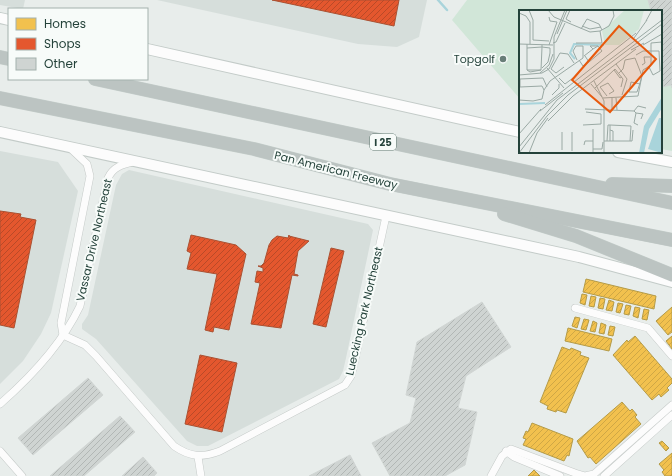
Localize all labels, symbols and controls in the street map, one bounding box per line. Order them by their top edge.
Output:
legend [8,8,148,80]
inset map [519,10,662,153]
text: Homes [44,15,86,32]
text: Shops [44,35,81,52]
place label: Topgolf [454,51,495,67]
marker: Topgolf [498,54,508,64]
text: Other [44,55,78,72]
road number: I 25 [370,134,396,150]
street label: Pan American Freeway [273,147,400,193]
street label: Vassar Drive Northeast [72,177,116,303]
street label: Luecking Park Northeast [341,245,387,377]

